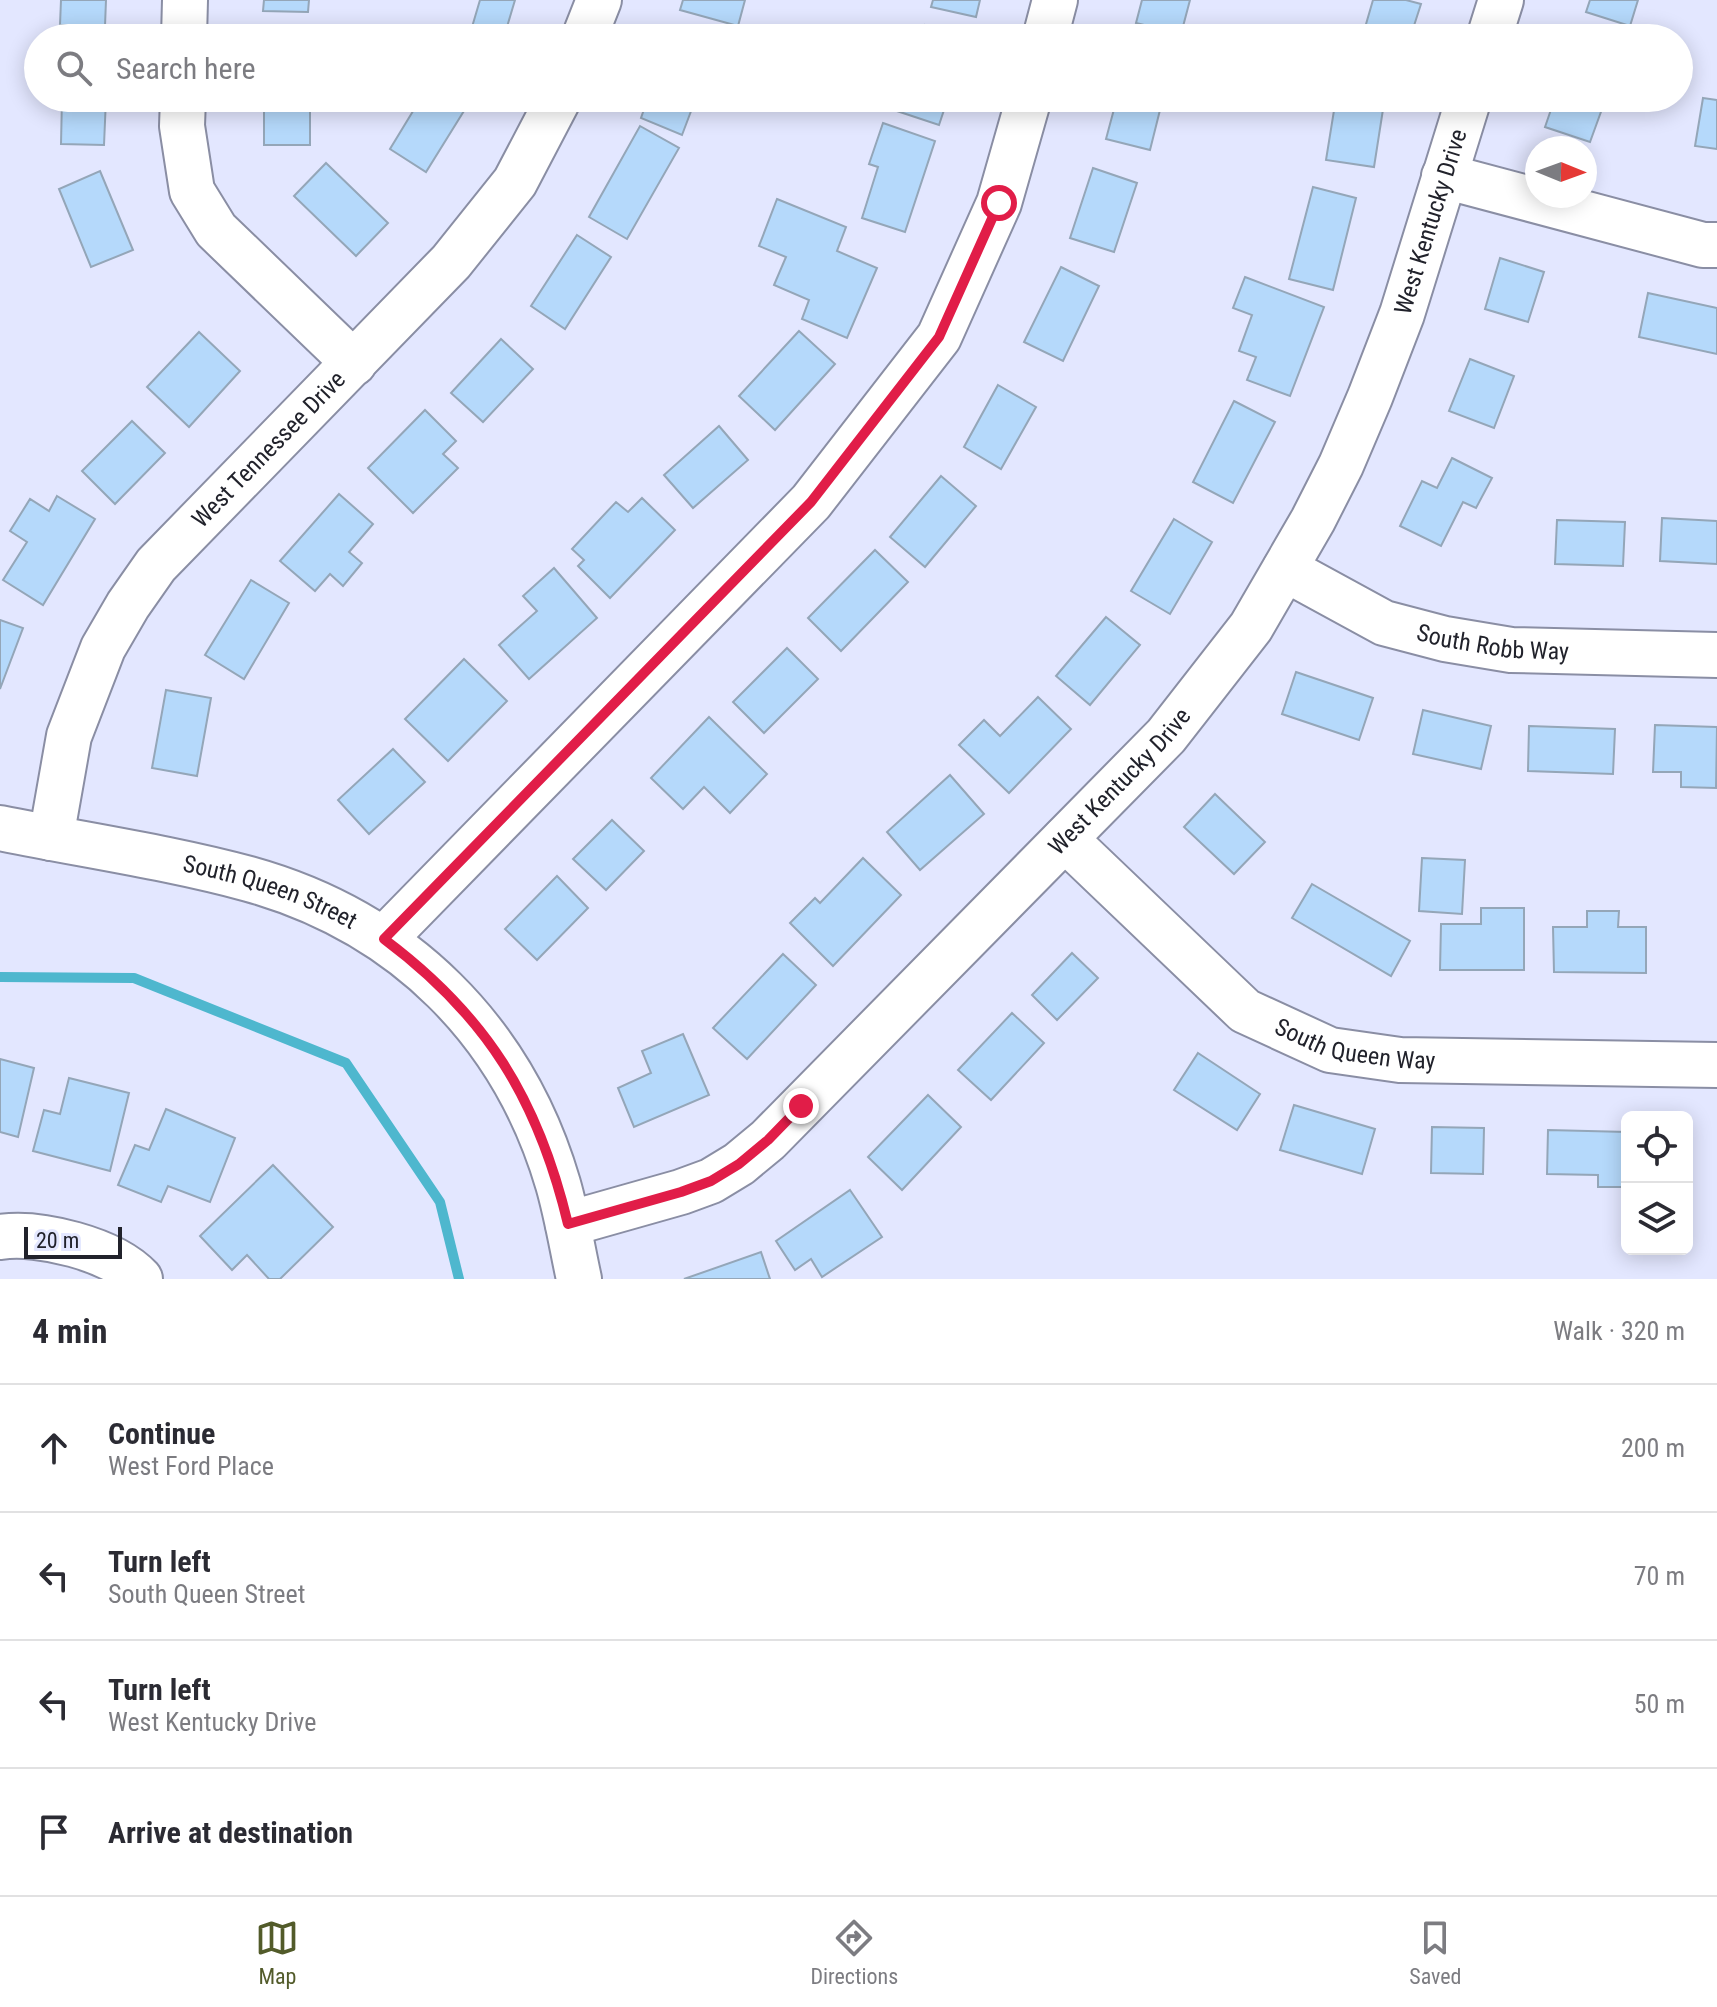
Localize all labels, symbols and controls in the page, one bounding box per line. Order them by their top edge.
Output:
search box [24,24,1693,112]
icon: search [52,46,96,90]
text: Search here [116,51,256,86]
street label: West Kentucky Drive [1389,126,1473,318]
north arrow [1525,136,1597,208]
route start [981,185,1017,221]
street label: West Tennessee Drive [186,365,351,533]
street label: South Robb Way [1414,618,1569,665]
street label: West Kentucky Drive [1043,703,1196,861]
street label: South Queen Street [181,850,362,935]
street label: South Queen Way [1270,1013,1436,1075]
route end [783,1088,819,1124]
map controls [1621,1111,1693,1255]
button: locate [1621,1111,1693,1183]
button: layers [1621,1183,1693,1255]
scale bar [24,1223,122,1259]
text: 20 m [36,1228,79,1253]
text: 4 min [32,1311,108,1351]
text: Walk · 320 m [1553,1316,1685,1346]
text: Continue [108,1416,215,1451]
icon: ahead [32,1426,76,1470]
text: 200 m [1621,1433,1685,1463]
text: West Ford Place [108,1451,274,1481]
text: Turn left [108,1544,211,1579]
icon: left [32,1554,76,1598]
text: 70 m [1634,1561,1685,1591]
text: South Queen Street [108,1579,305,1609]
text: Turn left [108,1672,211,1707]
icon: left [32,1682,76,1726]
text: 50 m [1634,1689,1685,1719]
text: West Kentucky Drive [108,1707,316,1737]
icon: arrive [32,1810,76,1854]
text: Arrive at destination [108,1815,353,1850]
tab: Map [255,1916,299,1989]
tab: Directions [810,1916,898,1989]
tab: Saved [1409,1916,1462,1989]

